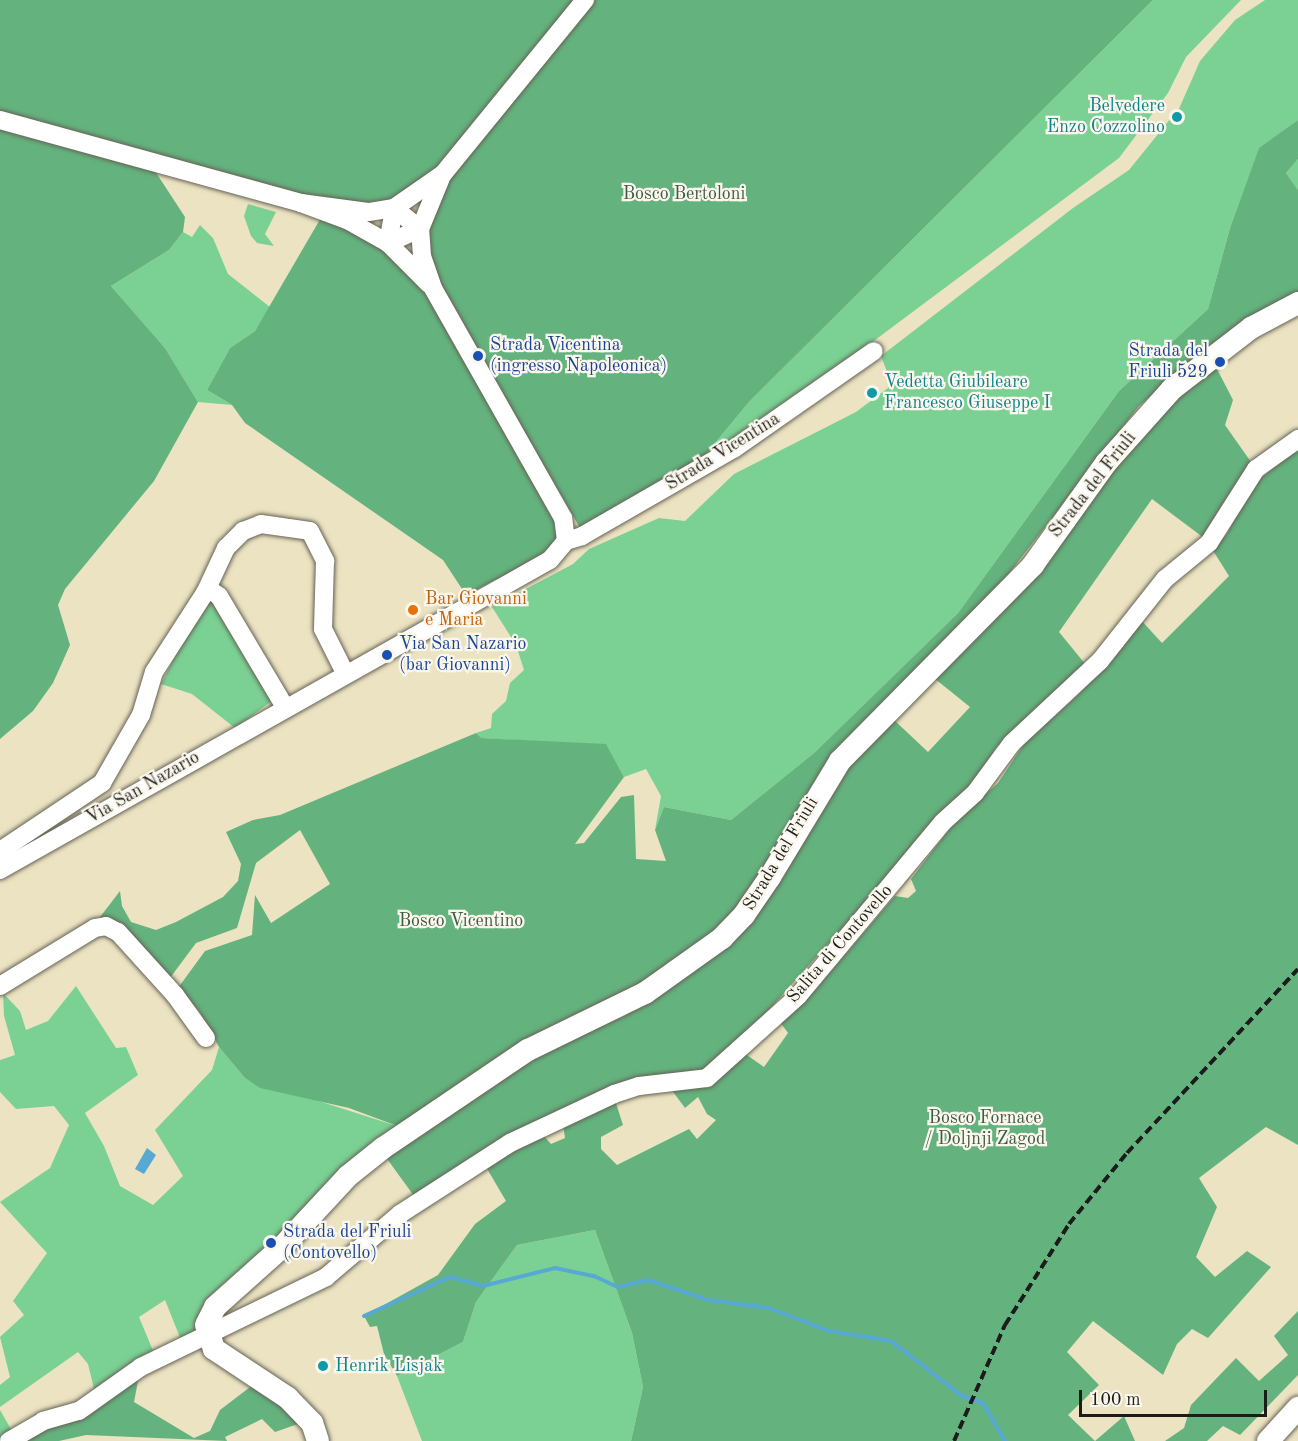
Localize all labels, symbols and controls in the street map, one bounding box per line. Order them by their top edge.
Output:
place label: Belvedere Enzo Cozzolino [1047,96,1165,138]
marker: Belvedere Enzo Cozzolino [1170,110,1184,124]
park label: Bosco Bertoloni [623,183,745,205]
place label: Strada Vicentina (ingresso Napoleonica) [490,335,667,378]
place label: Strada del Friuli 529 [1128,341,1208,384]
marker: Strada Vicentina (ingresso Napoleonica) [471,349,485,363]
marker: Strada del Friuli 529 [1213,355,1227,369]
place label: Vedetta Giubileare Francesco Giuseppe I [884,372,1050,415]
marker: Vedetta Giubileare Francesco Giuseppe I [865,386,879,400]
street label: Strada Vicentina [662,408,784,496]
street label: Strada del Friuli [1045,428,1141,542]
place label: Bar Giovanni e Maria [425,589,527,632]
marker: Bar Giovanni e Maria [406,603,420,617]
place label: Via San Nazario (bar Giovanni) [399,634,526,676]
marker: Via San Nazario (bar Giovanni) [380,648,394,662]
street label: Via San Nazario [82,747,204,829]
street label: Strada del Friuli [739,793,823,915]
street label: Salita di Contovello [783,880,897,1008]
park label: Bosco Vicentino [399,910,523,932]
park label: Bosco Fornace / Doljnji Zagod [925,1108,1045,1150]
place label: Strada del Friuli (Contovello) [283,1222,411,1264]
marker: Strada del Friuli (Contovello) [264,1236,278,1250]
place label: Henrik Lisjak [335,1355,443,1377]
marker: Henrik Lisjak [316,1359,330,1373]
scale bar [1082,1378,1270,1416]
text: 100 m [1090,1391,1141,1409]

